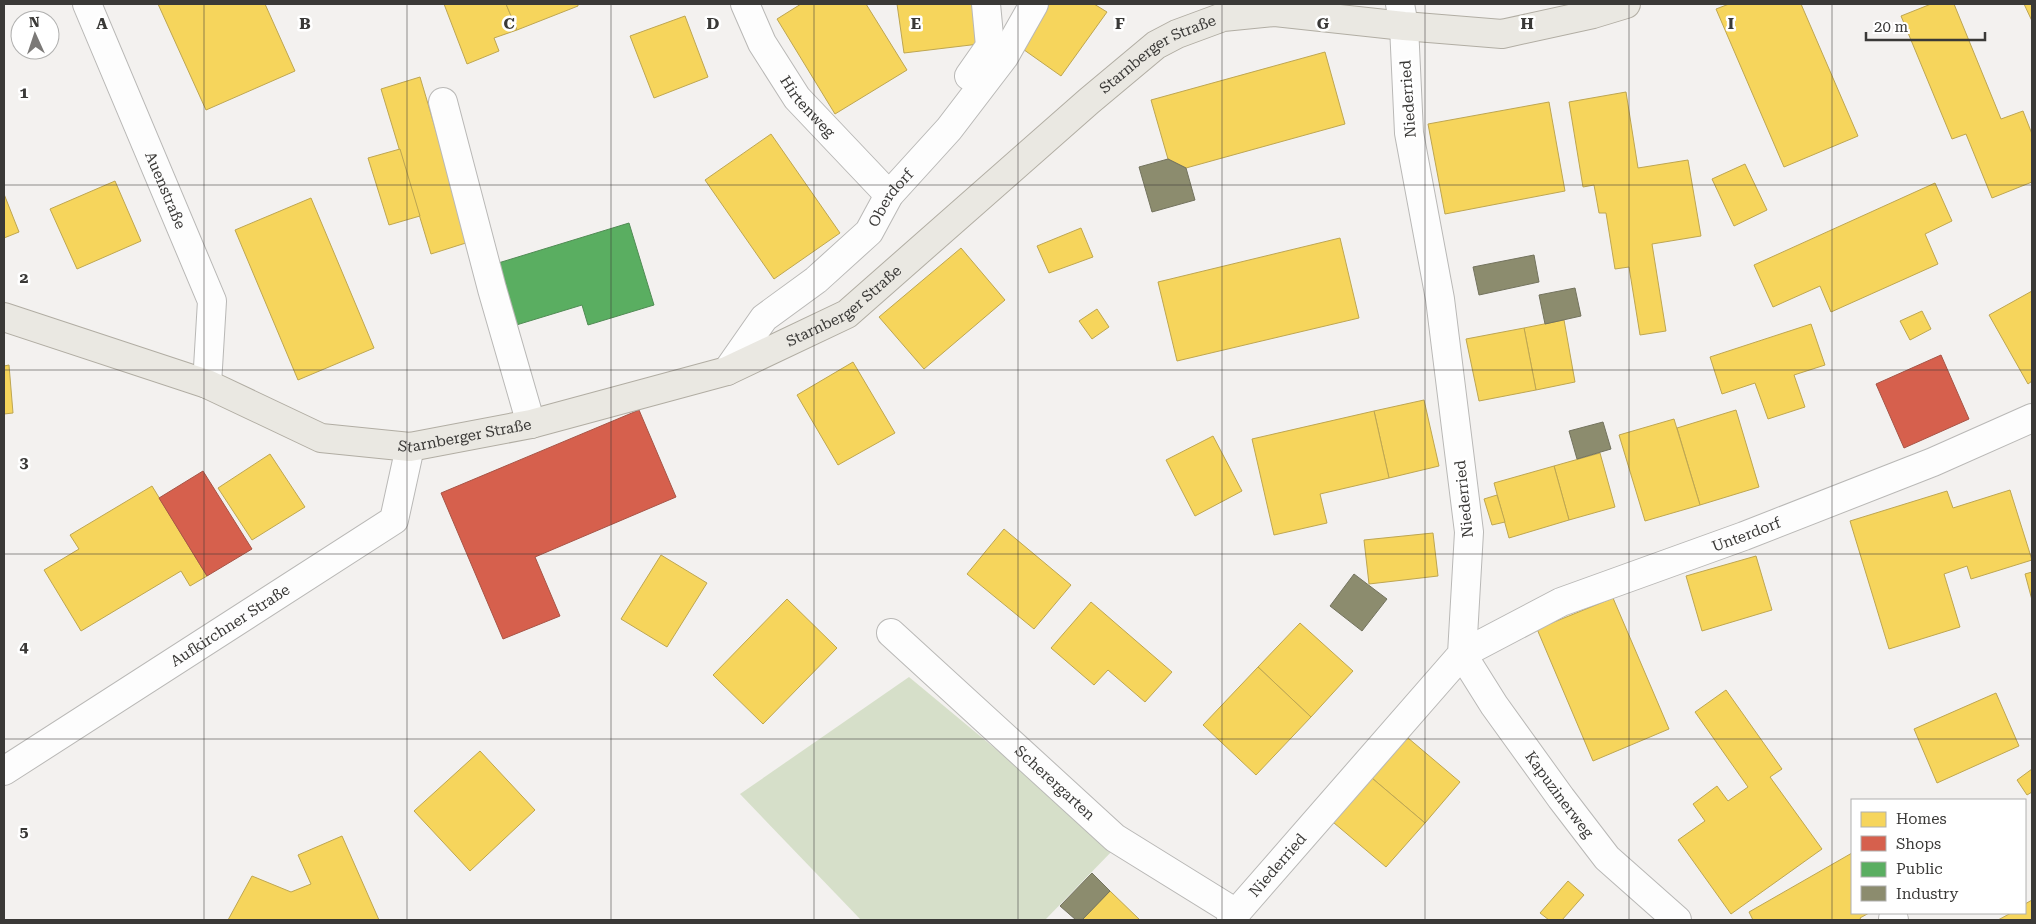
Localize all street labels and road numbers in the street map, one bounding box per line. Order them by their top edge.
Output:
street label: Starnberger Straße [1096,11,1219,97]
street label: Niederried [1396,59,1420,139]
street label: Hirtenweg [776,72,839,142]
street label: Auenstraße [141,149,190,232]
street label: Oberdorf [864,165,918,230]
street label: Starnberger Straße [783,261,905,351]
street label: Starnberger Straße [397,415,533,456]
street label: Niederried [1451,459,1477,539]
street label: Unterdorf [1710,513,1784,556]
street label: Aufkirchner Straße [167,580,293,670]
street label: Scherergarten [1011,742,1099,824]
street label: Kapuzinerweg [1521,748,1597,842]
street label: Niederried [1245,830,1310,901]

